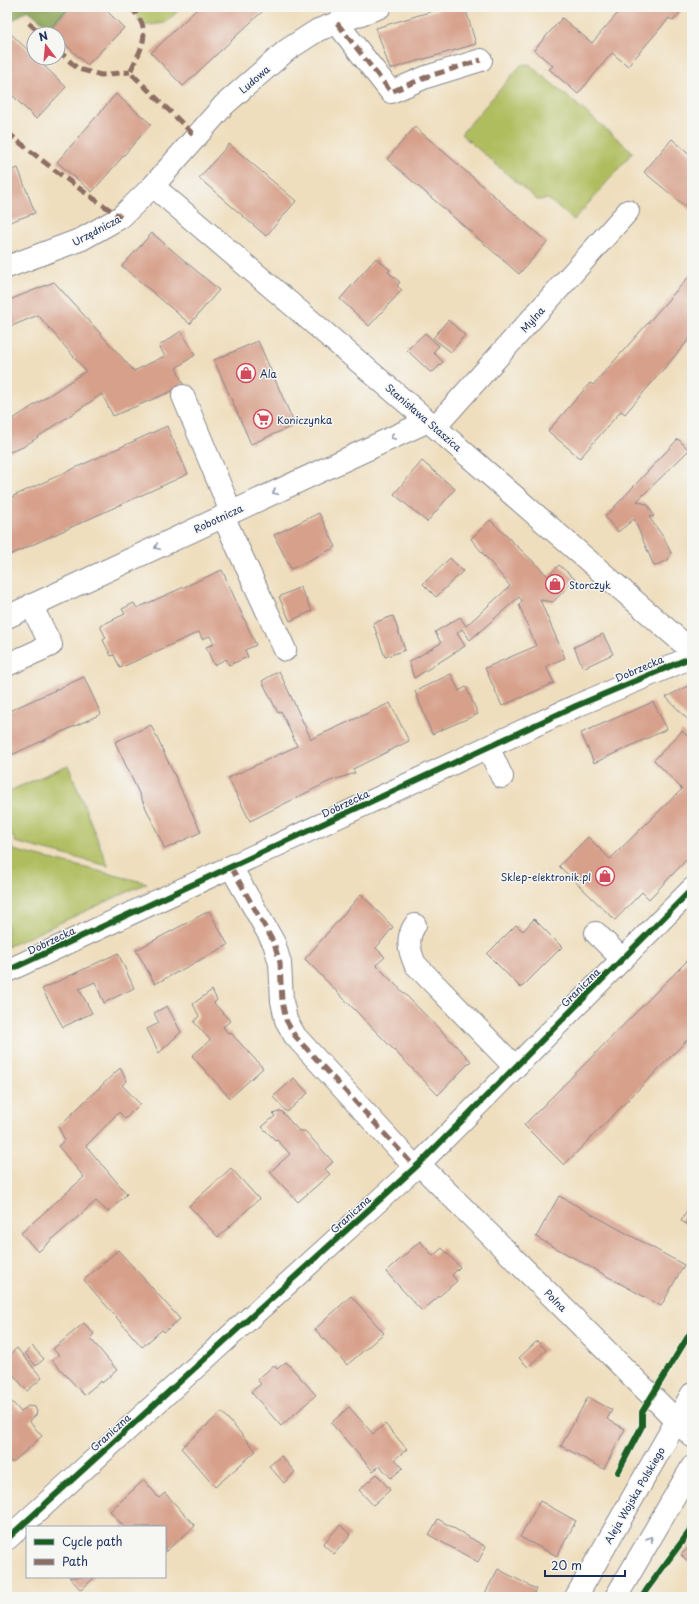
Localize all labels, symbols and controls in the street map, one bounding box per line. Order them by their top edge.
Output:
north arrow [26,26,66,66]
text: N [37,26,50,45]
street label: Ludowa [235,61,273,97]
street label: Urzędnicza [69,211,124,249]
street label: Mylna [516,302,548,335]
shop icon: Ala [235,362,257,384]
place label: Ala [260,366,277,381]
street label: Stanisława Staszica [383,380,466,455]
supermarket icon: Koniczynka [252,408,274,430]
place label: Koniczynka [277,412,333,428]
one-way arrow [389,432,397,440]
one-way arrow [272,487,279,495]
street label: Robotnicza [191,500,246,536]
one-way arrow [154,542,161,550]
shop icon: Storczyk [544,573,566,595]
place label: Storczyk [569,577,611,593]
street label: Dobrzecka [612,651,666,685]
street label: Dobrzecka [319,785,372,821]
shop icon: Sklep-elektronik.pl [594,865,616,887]
place label: Sklep-elektronik.pl [500,869,591,884]
street label: Dobrzecka [25,922,78,958]
street label: Graniczna [557,963,604,1010]
street label: Graniczna [326,1191,374,1236]
street label: Polna [541,1285,571,1315]
street label: Graniczna [86,1409,134,1454]
street label: Aleja Wojska Polskiego [600,1444,668,1546]
legend [26,1526,166,1578]
text: Cycle path [62,1532,123,1550]
one-way arrow [645,1536,652,1543]
text: Path [62,1552,88,1570]
scale bar [545,1552,625,1578]
text: 20 m [551,1556,582,1574]

